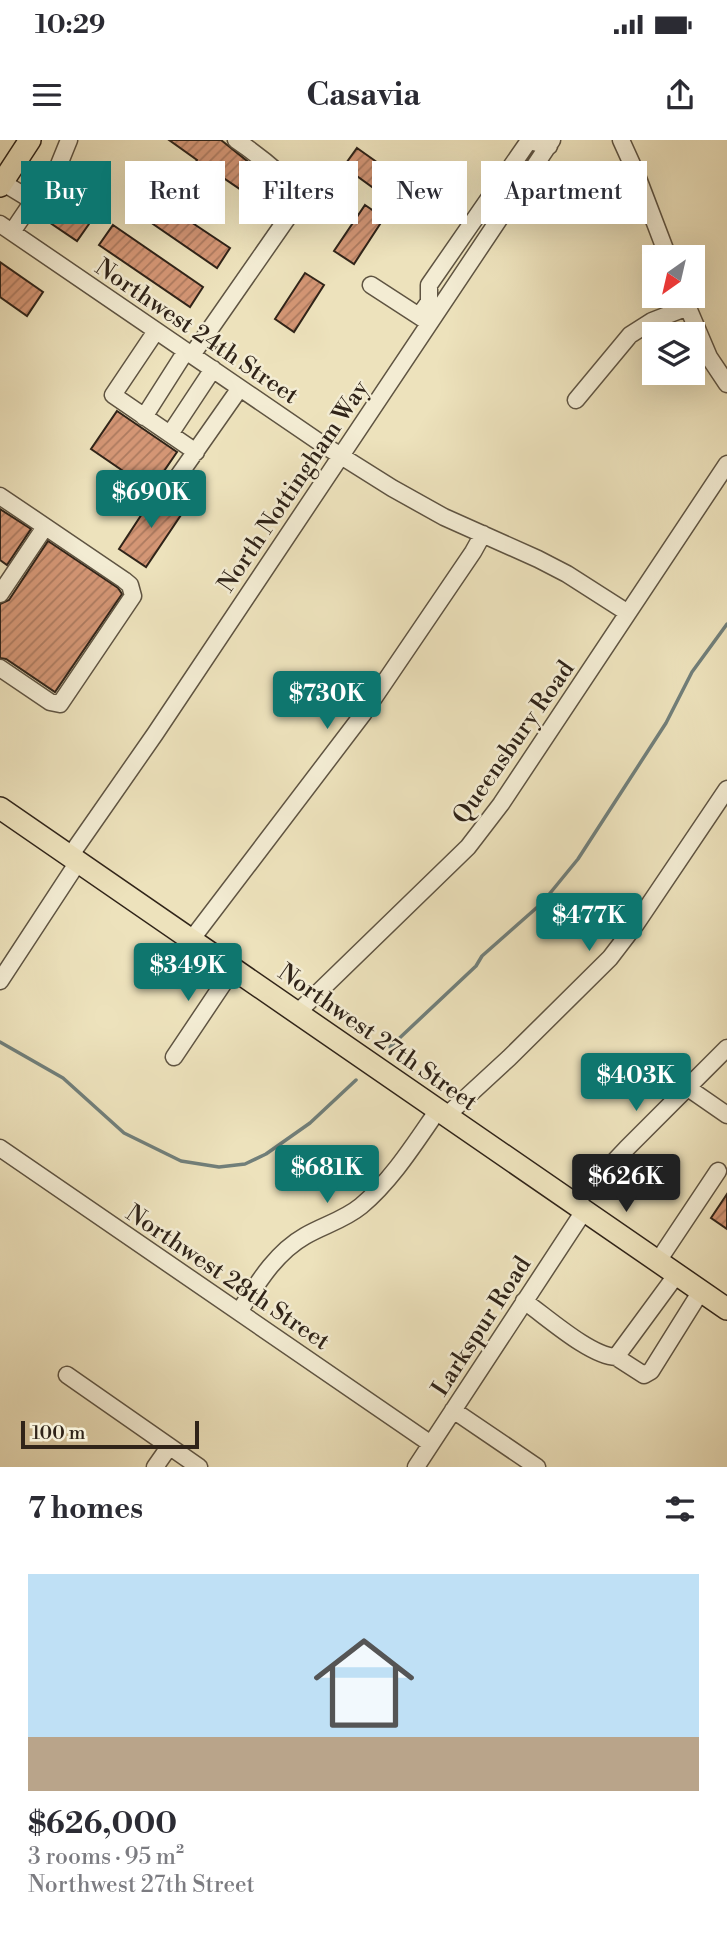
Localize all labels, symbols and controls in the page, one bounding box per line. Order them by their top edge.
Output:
text: 10:29 [35,9,105,41]
text: Casavia [306,75,421,115]
icon: menu [28,76,66,114]
icon: share [661,76,699,114]
chip: Buy [21,161,111,224]
chip: Rent [125,161,225,224]
chip: Filters [239,161,358,224]
chip: New [372,161,467,224]
chip: Apartment [481,161,647,224]
north arrow [642,245,705,308]
map controls [642,245,705,385]
street label: Northwest 24th Street [89,253,304,411]
button: layers [642,322,705,385]
street label: North Nottingham Way [212,375,376,598]
pin: $690K [102,470,200,530]
text: $690K [112,479,190,507]
street label: Queensbury Road [446,655,581,830]
pin: $730K [278,672,376,731]
text: $730K [289,680,365,708]
pin: $477K [540,894,638,953]
text: $477K [552,902,626,930]
pin: $349K [139,944,237,1003]
text: $349K [150,952,226,980]
street label: Northwest 27th Street [272,958,483,1118]
pin: $403K [587,1054,685,1113]
text: $403K [597,1062,675,1090]
pin: $681K [278,1146,376,1205]
text: $681K [291,1154,363,1182]
pin: $626K [577,1154,675,1214]
text: $626K [588,1163,664,1191]
street label: Northwest 28th Street [120,1198,335,1357]
street label: Larkspur Road [426,1251,538,1402]
scale bar [21,1418,200,1450]
text: 100 m [32,1421,85,1445]
text: 7 homes [28,1490,143,1528]
icon: filters [661,1490,699,1528]
icon: home [301,1620,427,1746]
text: $626,000 [28,1805,177,1843]
text: 3 rooms · 95 m² [28,1843,184,1871]
text: Northwest 27th Street [28,1871,255,1899]

